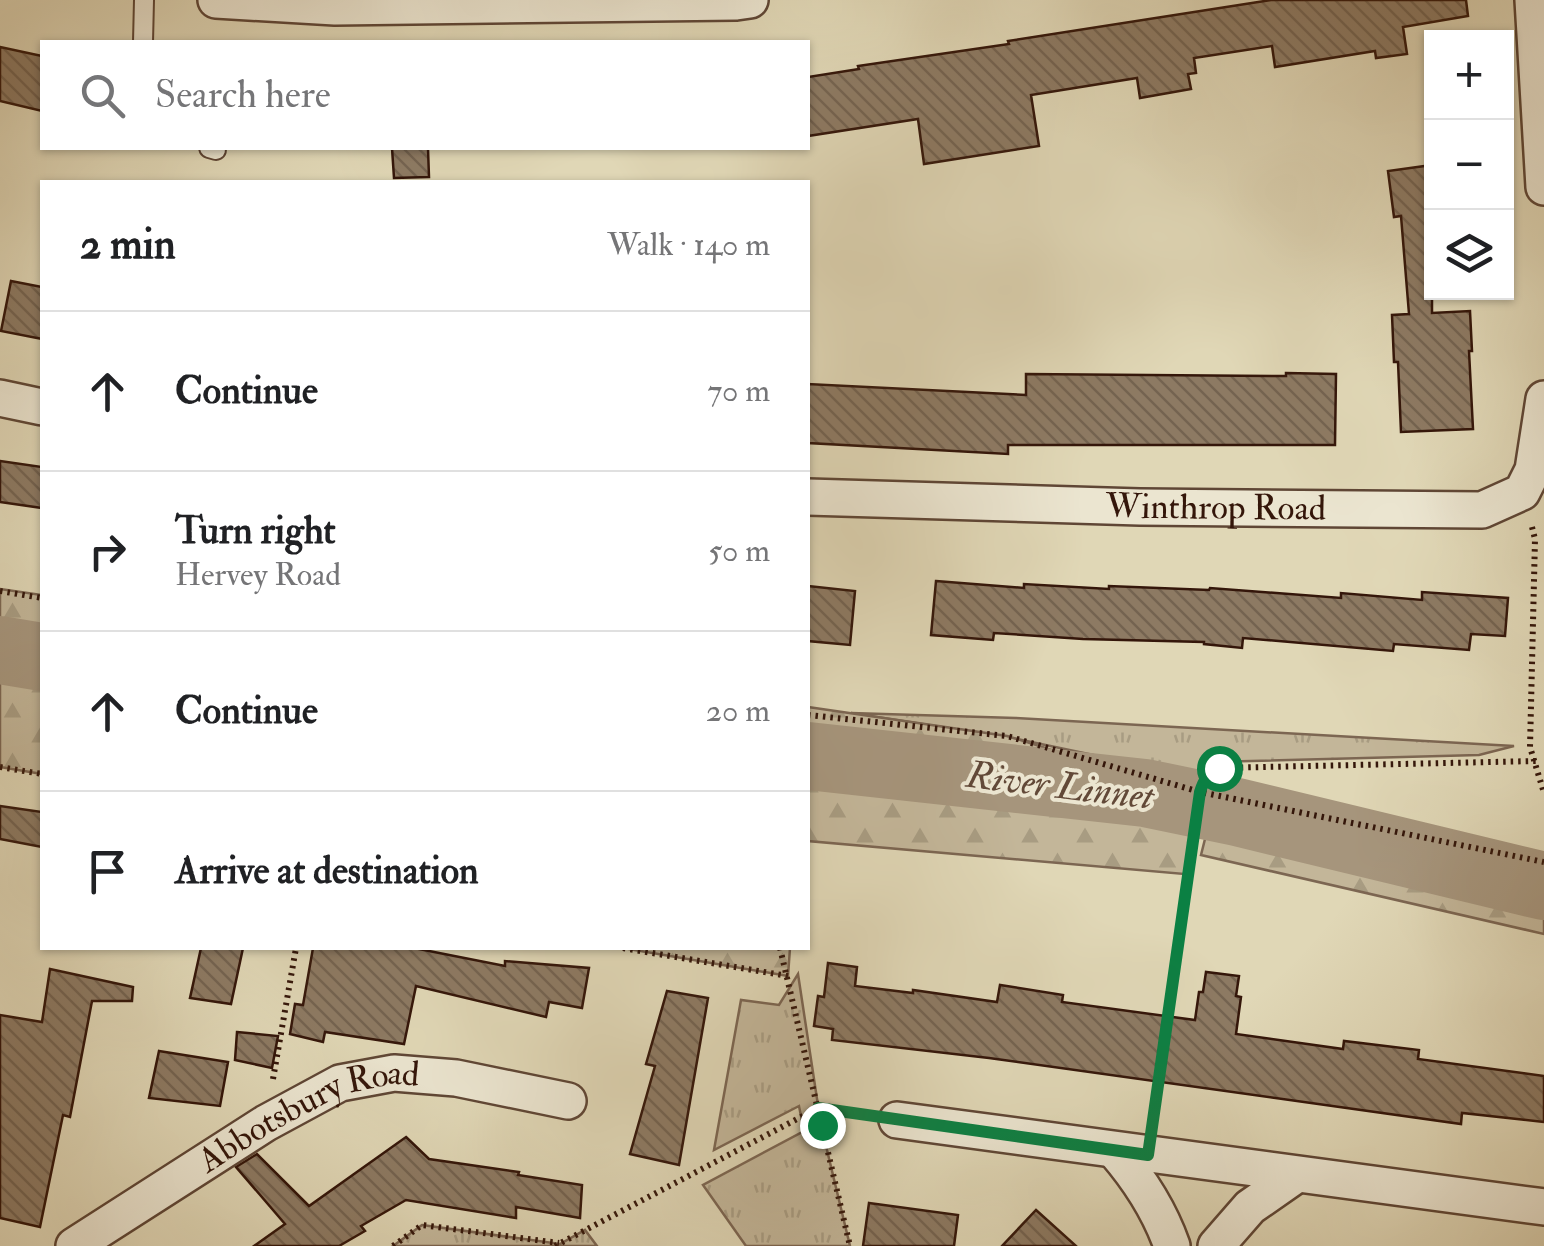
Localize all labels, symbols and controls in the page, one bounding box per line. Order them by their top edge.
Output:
map controls [1424,30,1514,300]
button: + [1424,30,1514,120]
search box [40,40,810,150]
icon: search [75,68,130,123]
text: Search here [155,71,331,119]
button: − [1424,120,1514,210]
button: layers [1424,210,1514,300]
text: 2 min [80,219,176,271]
text: Walk · 140 m [607,225,770,265]
icon: ahead [80,364,135,419]
text: Continue [175,367,318,415]
text: 70 m [707,371,770,411]
street label: Winthrop Road [1104,484,1326,531]
text: Turn right [175,507,336,555]
icon: right [80,524,135,579]
text: 50 m [708,531,770,571]
text: Hervey Road [175,555,341,595]
icon: ahead [80,684,135,739]
text: Continue [175,687,318,735]
text: 20 m [706,691,770,731]
route start [1197,746,1243,792]
water label: River Linnet [963,751,1158,822]
icon: arrive [80,844,135,899]
text: Arrive at destination [175,847,479,895]
street label: Abbotsbury Road [189,1051,421,1183]
route end [800,1103,846,1149]

